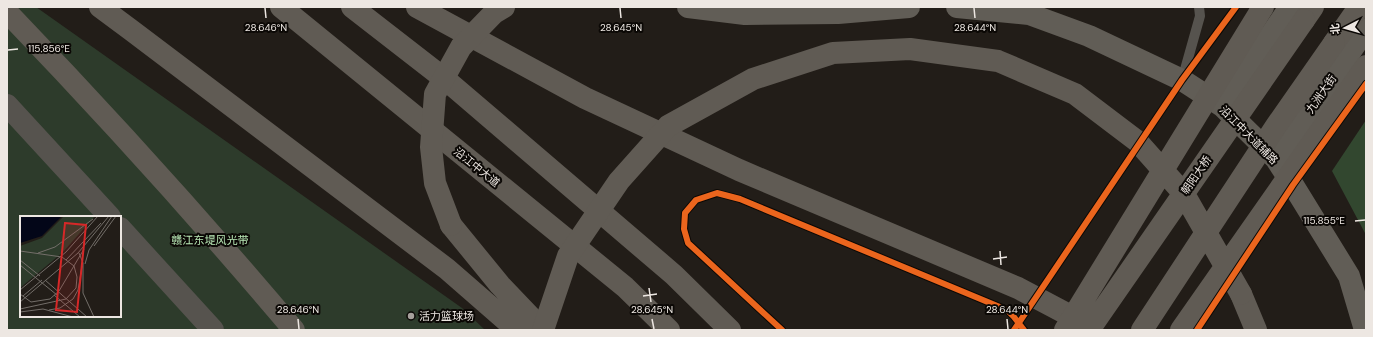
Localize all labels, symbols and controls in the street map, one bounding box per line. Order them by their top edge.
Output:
north arrow [1325,8,1365,48]
text: 28.646°N [245,21,287,34]
text: 28.645°N [600,21,642,34]
text: 28.644°N [954,21,996,34]
text: 北 [1328,23,1343,35]
text: 115.856°E [28,42,70,55]
street label: 九洲大街 [1303,72,1339,116]
street label: 沿江中大道辅路 [1217,103,1281,167]
street label: 沿江中大道 [451,144,503,190]
street label: 朝阳大桥 [1178,153,1214,197]
text: 115.855°E [1303,214,1345,227]
inset map [20,216,121,317]
park label: 赣江东堤风光带 [172,233,249,247]
text: 28.646°N [277,303,319,316]
text: 28.645°N [631,303,673,316]
text: 28.644°N [986,303,1028,316]
place label: 活力篮球场 [419,309,474,323]
marker: 活力篮球场 [406,311,416,321]

